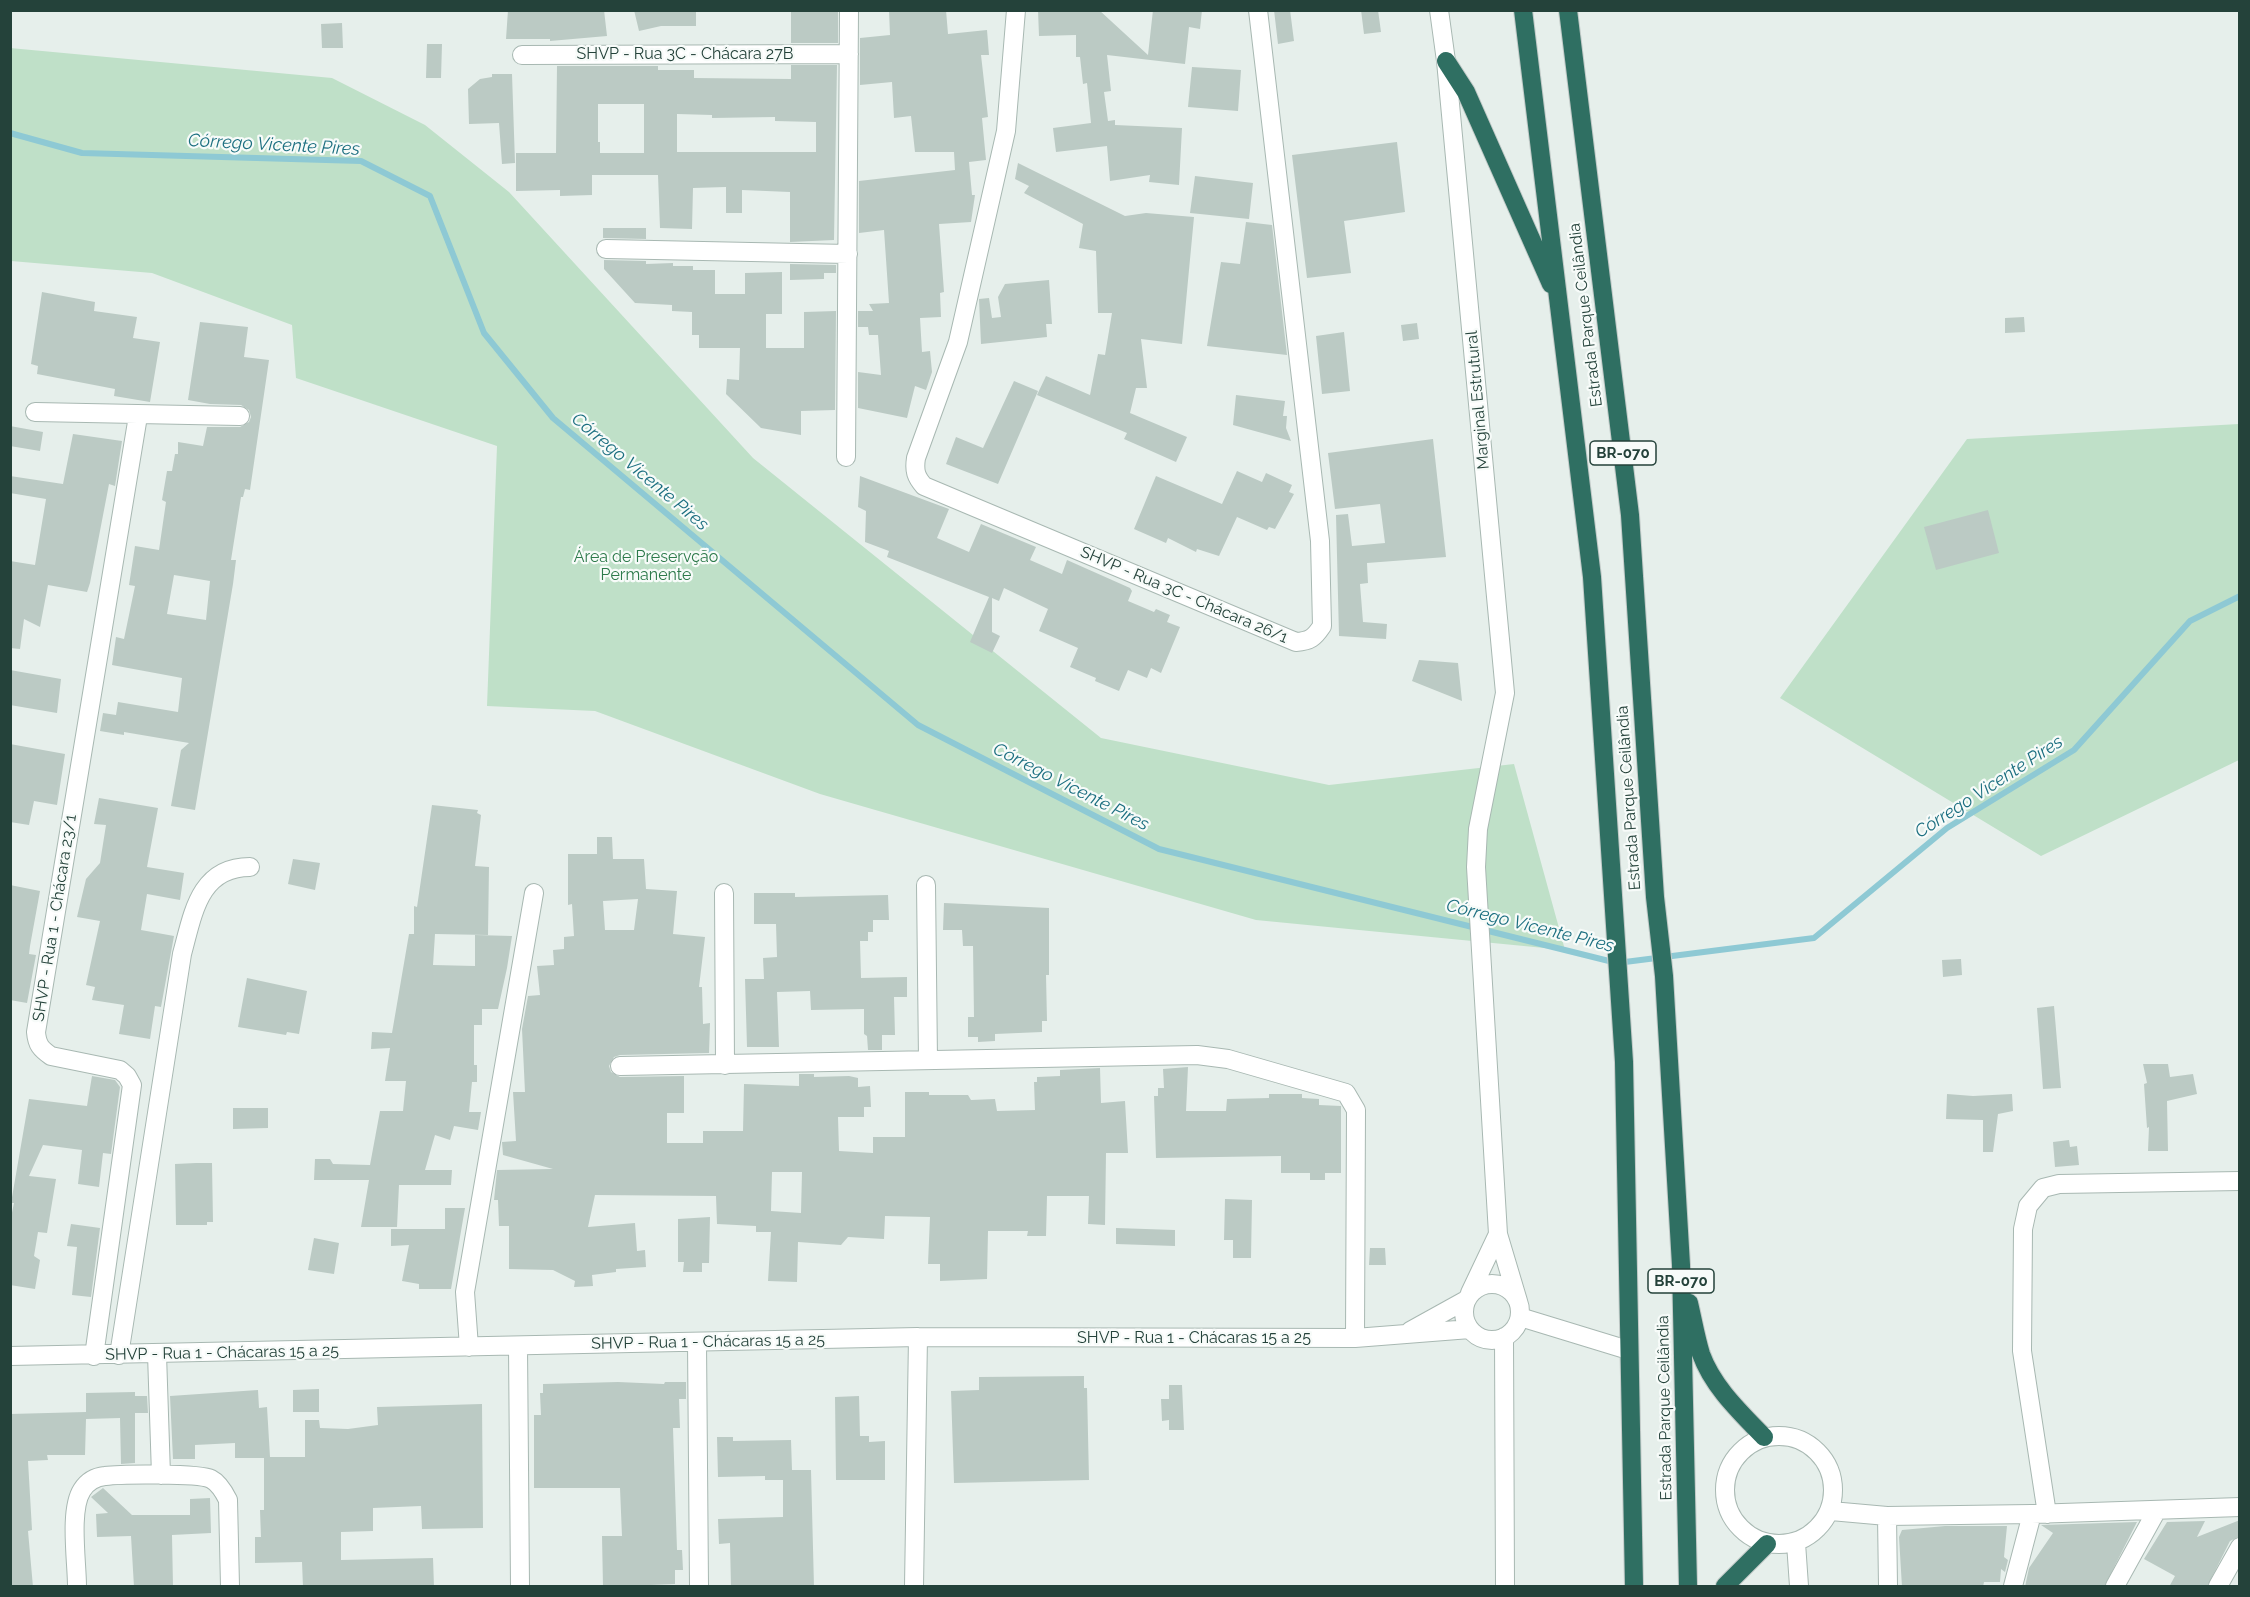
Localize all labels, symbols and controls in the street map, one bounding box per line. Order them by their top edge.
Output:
street label: SHVP - Rua 3C - Chácara 27B [577,44,793,64]
water label: Córrego Vicente Pires [188,130,360,160]
street label: Estrada Parque Ceilândia [1565,222,1607,408]
street label: Marginal Estrutural [1462,330,1494,470]
water label: Córrego Vicente Pires [567,408,713,536]
road number: BR-070 [1590,441,1656,465]
street label: SHVP - Rua 3C - Chácara 26/1 [1077,543,1291,647]
park label: Área de Preservção Permanente [574,547,718,585]
street label: Estrada Parque Ceilândia [1613,705,1645,891]
water label: Córrego Vicente Pires [1911,731,2067,843]
water label: Córrego Vicente Pires [989,738,1153,836]
street label: SHVP - Rua 1 - Chácara 23/1 [29,813,81,1023]
water label: Córrego Vicente Pires [1444,895,1616,957]
road number: BR-070 [1648,1269,1714,1293]
street label: Estrada Parque Ceilândia [1654,1315,1676,1501]
street label: SHVP - Rua 1 - Chácaras 15 a 25 [1077,1328,1311,1348]
street label: SHVP - Rua 1 - Chácaras 15 a 25 [591,1330,825,1354]
street label: SHVP - Rua 1 - Chácaras 15 a 25 [105,1341,339,1365]

